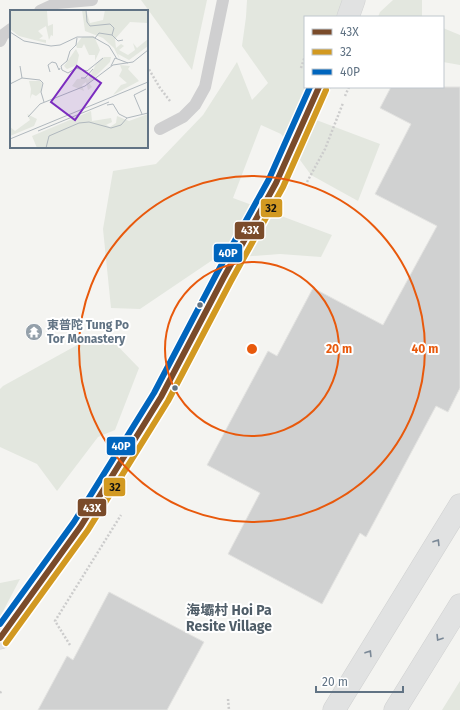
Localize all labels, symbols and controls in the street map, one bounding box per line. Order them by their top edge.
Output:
inset map [10,10,148,148]
legend [304,16,444,88]
text: 43X [340,25,359,39]
text: 32 [340,45,352,59]
text: 40P [340,65,360,79]
line badge: 32 [260,198,283,218]
text: 32 [264,202,277,215]
line badge: 43X [234,221,265,240]
text: 43X [241,224,260,237]
line badge: 40P [213,243,243,263]
text: 40P [218,247,238,260]
unlabelled marker [195,300,205,310]
place label: 東普陀 Tung Po Tor Monastery [47,318,129,346]
temple icon: 東普陀 Tung Po Tor Monastery [24,322,44,342]
centre of rings [245,342,259,356]
text: 20 m [326,342,352,356]
text: 40 m [412,342,438,356]
unlabelled marker [170,383,180,393]
line badge: 40P [106,436,136,456]
text: 40P [111,440,131,453]
line badge: 32 [103,477,126,497]
text: 32 [108,481,121,494]
line badge: 43X [77,498,107,517]
text: 43X [83,502,102,515]
one-way arrow [433,539,440,546]
district label: 海壩村 Hoi Pa Resite Village [186,602,272,635]
one-way arrow [437,634,444,641]
one-way arrow [364,650,372,657]
scale bar [316,668,403,694]
text: 20 m [322,675,348,689]

